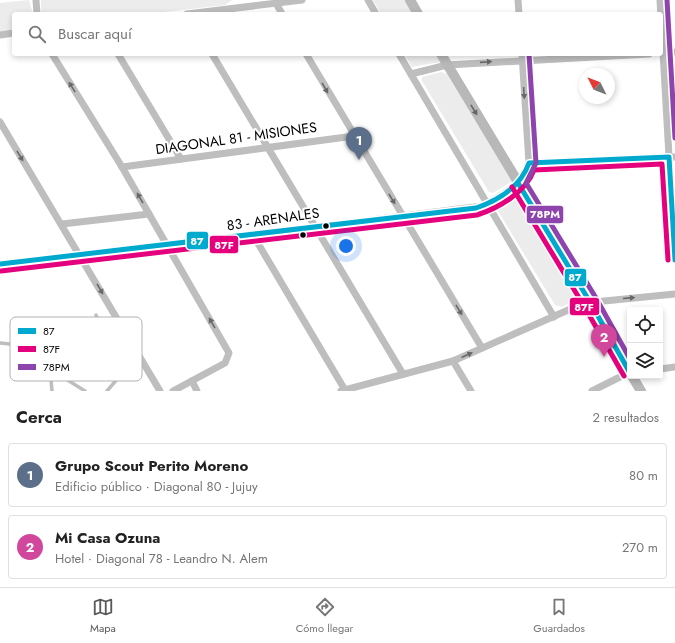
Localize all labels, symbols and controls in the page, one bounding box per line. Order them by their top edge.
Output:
search box [12,12,663,56]
icon: search [26,23,48,45]
text: Buscar aquí [58,23,132,45]
one-way arrow [480,59,492,66]
north arrow [579,68,615,104]
one-way arrow [68,82,76,92]
one-way arrow [322,82,329,94]
one-way arrow [521,87,528,99]
one-way arrow [471,104,478,116]
street label: DIAGONAL 81 - MISIONES [154,117,318,159]
pin: 1 [346,127,372,160]
one-way arrow [17,150,24,162]
one-way arrow [136,192,143,204]
one-way arrow [389,193,396,205]
street label: 83 - ARENALES [225,203,321,235]
line badge: 78PM [526,205,564,224]
text: 78PM [530,206,560,222]
unlabelled marker [321,221,331,231]
unlabelled marker [298,230,308,240]
line badge: 87 [186,231,209,250]
text: 87 [190,233,204,249]
line badge: 87F [209,235,239,254]
your location [336,236,356,256]
text: 87F [214,237,234,253]
line badge: 87 [564,268,587,287]
text: 87 [568,269,582,285]
one-way arrow [96,283,103,295]
one-way arrow [623,295,635,302]
line badge: 87F [569,297,600,316]
text: 87F [574,299,594,315]
one-way arrow [456,304,463,316]
map controls [627,307,663,379]
button: locate [627,307,663,343]
legend [10,317,142,381]
one-way arrow [208,317,215,328]
text: 87 [43,323,55,339]
pin: 2 [591,324,617,357]
text: 87F [43,341,60,357]
button: layers [627,343,663,379]
one-way arrow [462,351,474,357]
text: 78PM [43,359,70,375]
text: Cerca [16,405,62,429]
text: 2 resultados [593,408,659,427]
text: Grupo Scout Perito Moreno [55,455,248,477]
text: 1 [27,466,33,485]
text: 80 m [629,466,658,485]
text: Edificio público · Diagonal 80 - Jujuy [55,477,258,496]
text: Mi Casa Ozuna [55,527,160,549]
text: 2 [26,538,34,557]
text: 270 m [622,538,658,557]
text: Hotel · Diagonal 78 - Leandro N. Alem [55,549,268,568]
tab: Mapa [90,596,116,636]
tab: Cómo llegar [296,596,353,636]
tab: Guardados [533,596,585,636]

